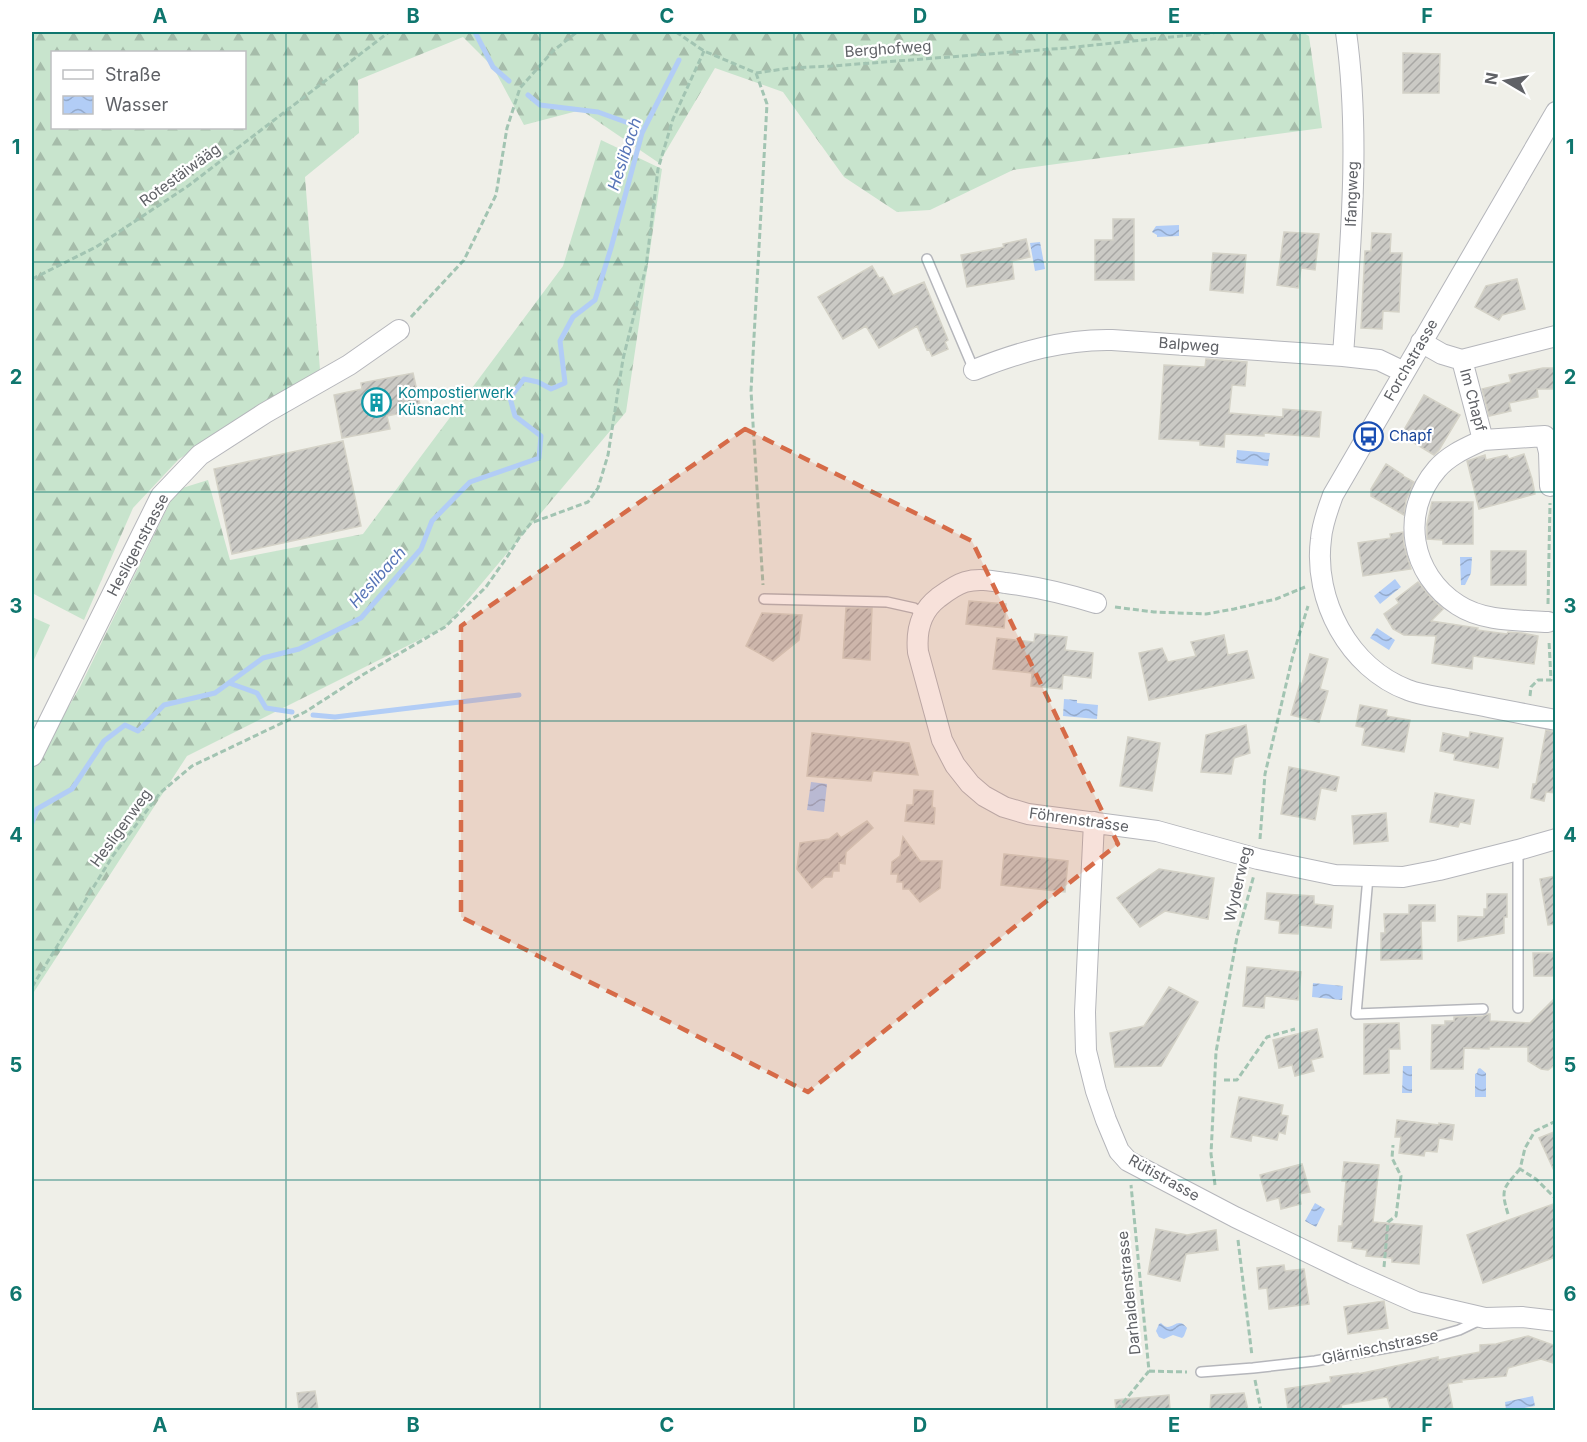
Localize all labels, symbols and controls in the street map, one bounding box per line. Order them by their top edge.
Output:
text: A [153,4,168,28]
text: B [406,4,420,28]
text: C [660,4,674,28]
text: D [913,4,927,28]
text: E [1168,4,1180,28]
text: F [1421,4,1433,28]
street label: Berghofweg [844,36,932,61]
legend [51,51,246,129]
north arrow [1476,51,1536,111]
text: Straße [105,64,161,85]
text: N [1480,71,1502,86]
text: Wasser [105,94,168,115]
water label: Heslibach [603,115,645,193]
text: 1 [12,135,20,159]
text: 1 [1566,135,1574,159]
street label: Rotestäiwääg [136,139,224,210]
street label: Ifangweg [1341,161,1362,227]
street label: Forchstrasse [1379,315,1442,404]
street label: Balpweg [1158,333,1220,356]
text: 2 [10,365,22,389]
text: 2 [1564,365,1576,389]
street label: Im Chapf [1456,366,1491,434]
place label: Kompostierwerk Küsnacht [398,383,514,419]
building icon: Kompostierwerk Küsnacht [361,386,393,418]
bus stop icon: Chapf [1352,420,1384,452]
place label: Chapf [1389,426,1432,445]
street label: Hesligenstrasse [103,490,173,599]
water label: Heslibach [344,542,410,612]
text: 3 [10,594,22,618]
text: 3 [1564,594,1576,618]
street label: Hesligenweg [86,785,155,870]
street label: Föhrenstrasse [1028,803,1130,836]
text: 4 [9,823,23,847]
text: 4 [1563,823,1577,847]
street label: Wyderweg [1220,844,1255,923]
text: 5 [10,1053,22,1077]
text: 5 [1564,1053,1576,1077]
street label: Rütistrasse [1125,1150,1203,1205]
street label: Darhaldenstrasse [1113,1230,1144,1356]
text: 6 [10,1282,23,1306]
text: 6 [1564,1282,1577,1306]
street label: Glärnischstrasse [1320,1325,1440,1368]
text: A [153,1413,168,1437]
text: B [406,1413,420,1437]
text: C [660,1413,674,1437]
text: D [913,1413,927,1437]
text: E [1168,1413,1180,1437]
text: F [1421,1413,1433,1437]

